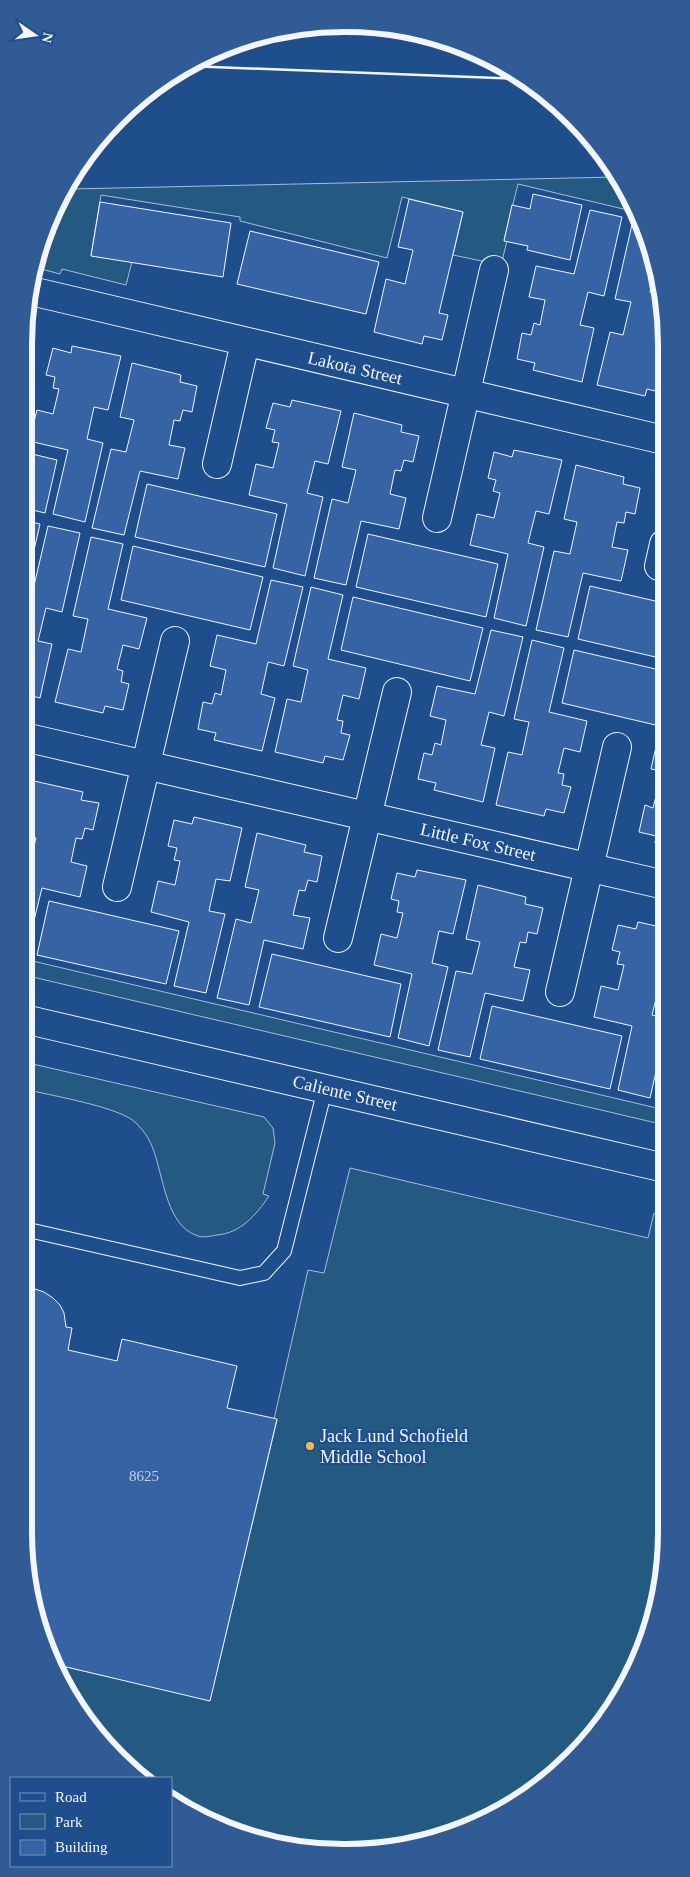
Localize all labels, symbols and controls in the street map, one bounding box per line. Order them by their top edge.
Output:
north arrow [10,10,60,60]
text: N [39,31,56,44]
street label: Lakota Street [306,347,404,389]
street label: Little Fox Street [418,819,538,865]
street label: Caliente Street [291,1071,399,1115]
place label: Jack Lund Schofield Middle School [320,1426,468,1467]
marker: Jack Lund Schofield Middle School [304,1440,316,1452]
house number: 8625 [129,1468,159,1484]
legend [10,1777,172,1867]
text: Road [55,1789,87,1805]
text: Park [55,1814,83,1830]
text: Building [55,1839,108,1855]

